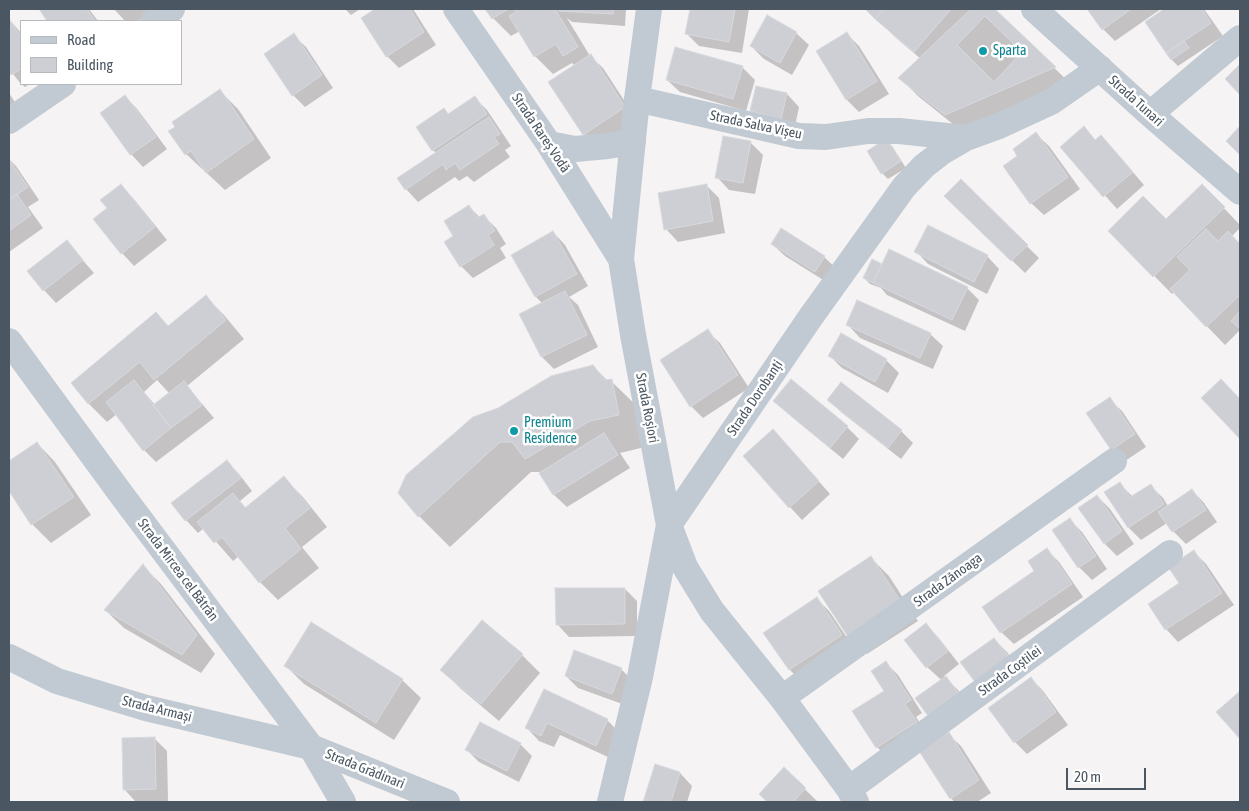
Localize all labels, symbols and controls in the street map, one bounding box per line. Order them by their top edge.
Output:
legend [20,20,182,85]
text: Road [67,31,96,48]
place label: Sparta [993,43,1027,59]
marker: Sparta [977,45,989,57]
text: Building [67,56,113,73]
street label: Strada Tunari [1105,72,1167,130]
street label: Strada Rareș Vodă [508,90,574,176]
street label: Strada Salva Vișeu [709,107,803,143]
street label: Strada Dorobanți [724,357,786,439]
street label: Strada Roșiori [632,372,662,444]
place label: Premium Residence [524,415,577,448]
marker: Premium Residence [508,425,520,437]
street label: Strada Mircea cel Bătrân [134,516,222,624]
street label: Strada Zănoaga [911,550,985,610]
street label: Strada Coștilei [975,643,1045,699]
street label: Strada Armași [120,692,194,726]
street label: Strada Grădinari [323,746,407,792]
scale bar [1069,758,1149,790]
text: 20 m [1074,768,1101,785]

